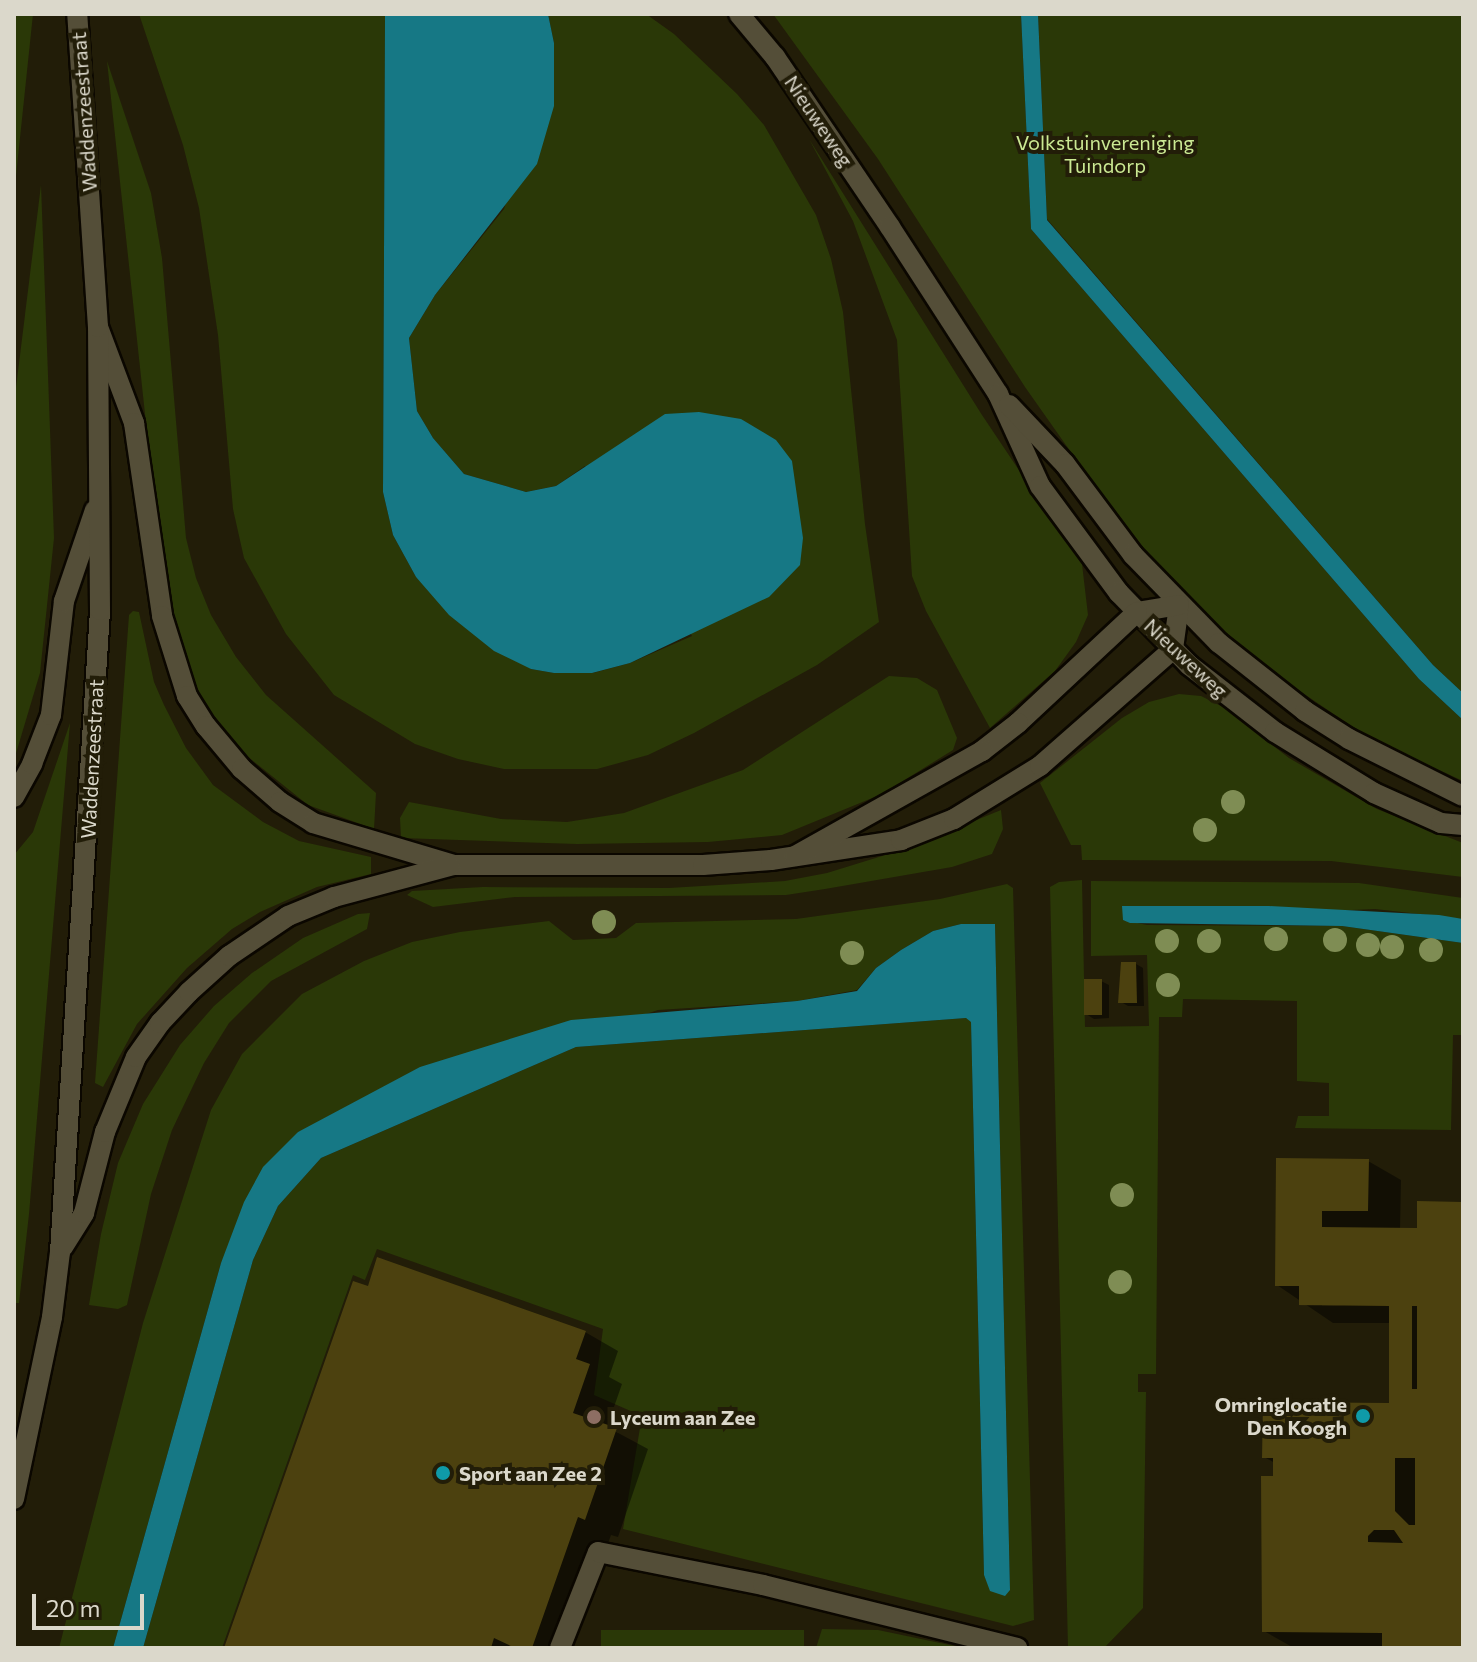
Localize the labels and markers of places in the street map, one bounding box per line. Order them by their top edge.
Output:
place label: Omringlocatie Den Koogh [1215,1392,1347,1439]
place label: Lyceum aan Zee [610,1405,756,1429]
marker: Omringlocatie Den Koogh [1354,1407,1372,1425]
marker: Lyceum aan Zee [585,1408,603,1426]
place label: Sport aan Zee 2 [459,1461,602,1485]
marker: Sport aan Zee 2 [434,1464,452,1482]

